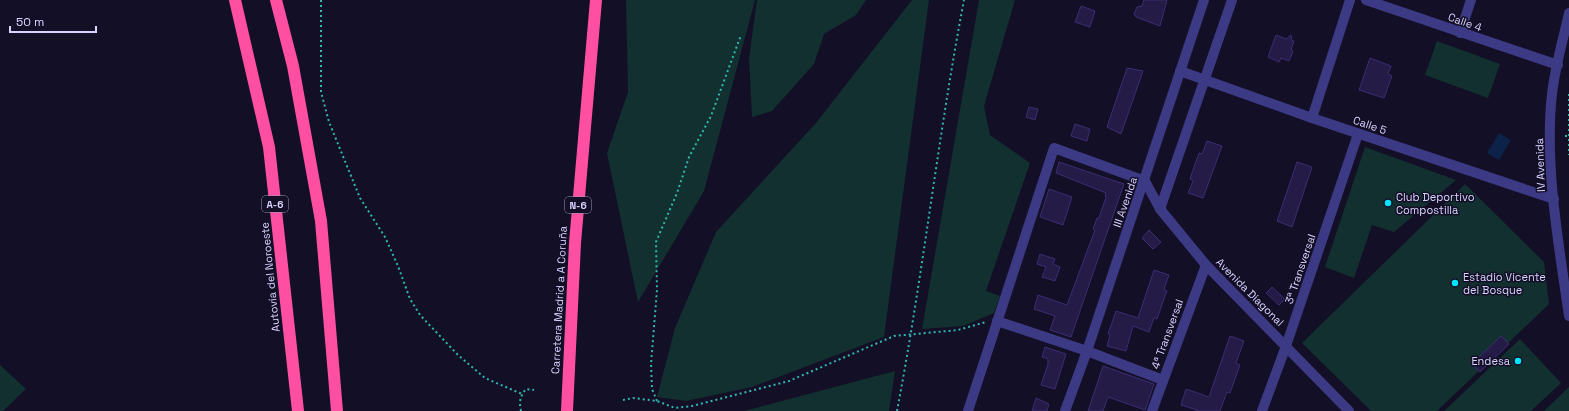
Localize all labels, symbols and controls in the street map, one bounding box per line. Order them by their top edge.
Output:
scale bar [10,8,96,34]
street label: Calle 4 [1446,10,1484,34]
text: 50 m [16,14,44,30]
street label: Calle 5 [1351,113,1389,137]
street label: IV Avenida [1532,137,1548,192]
street label: III Avenida [1110,174,1140,229]
place label: Club Deportivo Compostilla [1396,190,1475,217]
road number: A-6 [262,196,288,212]
road number: N-6 [565,197,591,213]
marker: Club Deportivo Compostilla [1383,198,1393,208]
street label: Autovía del Noroeste [257,221,283,333]
street label: Carretera Madrid a A Coruña [548,225,570,374]
street label: 3ª Transversal [1281,232,1319,306]
street label: Avenida Diagonal [1213,255,1287,329]
place label: Estadio Vicente del Bosque [1463,270,1546,297]
marker: Estadio Vicente del Bosque [1450,278,1460,288]
street label: 4ª Transversal [1148,297,1186,371]
place label: Endesa [1471,354,1511,368]
marker: Endesa [1513,356,1523,366]

